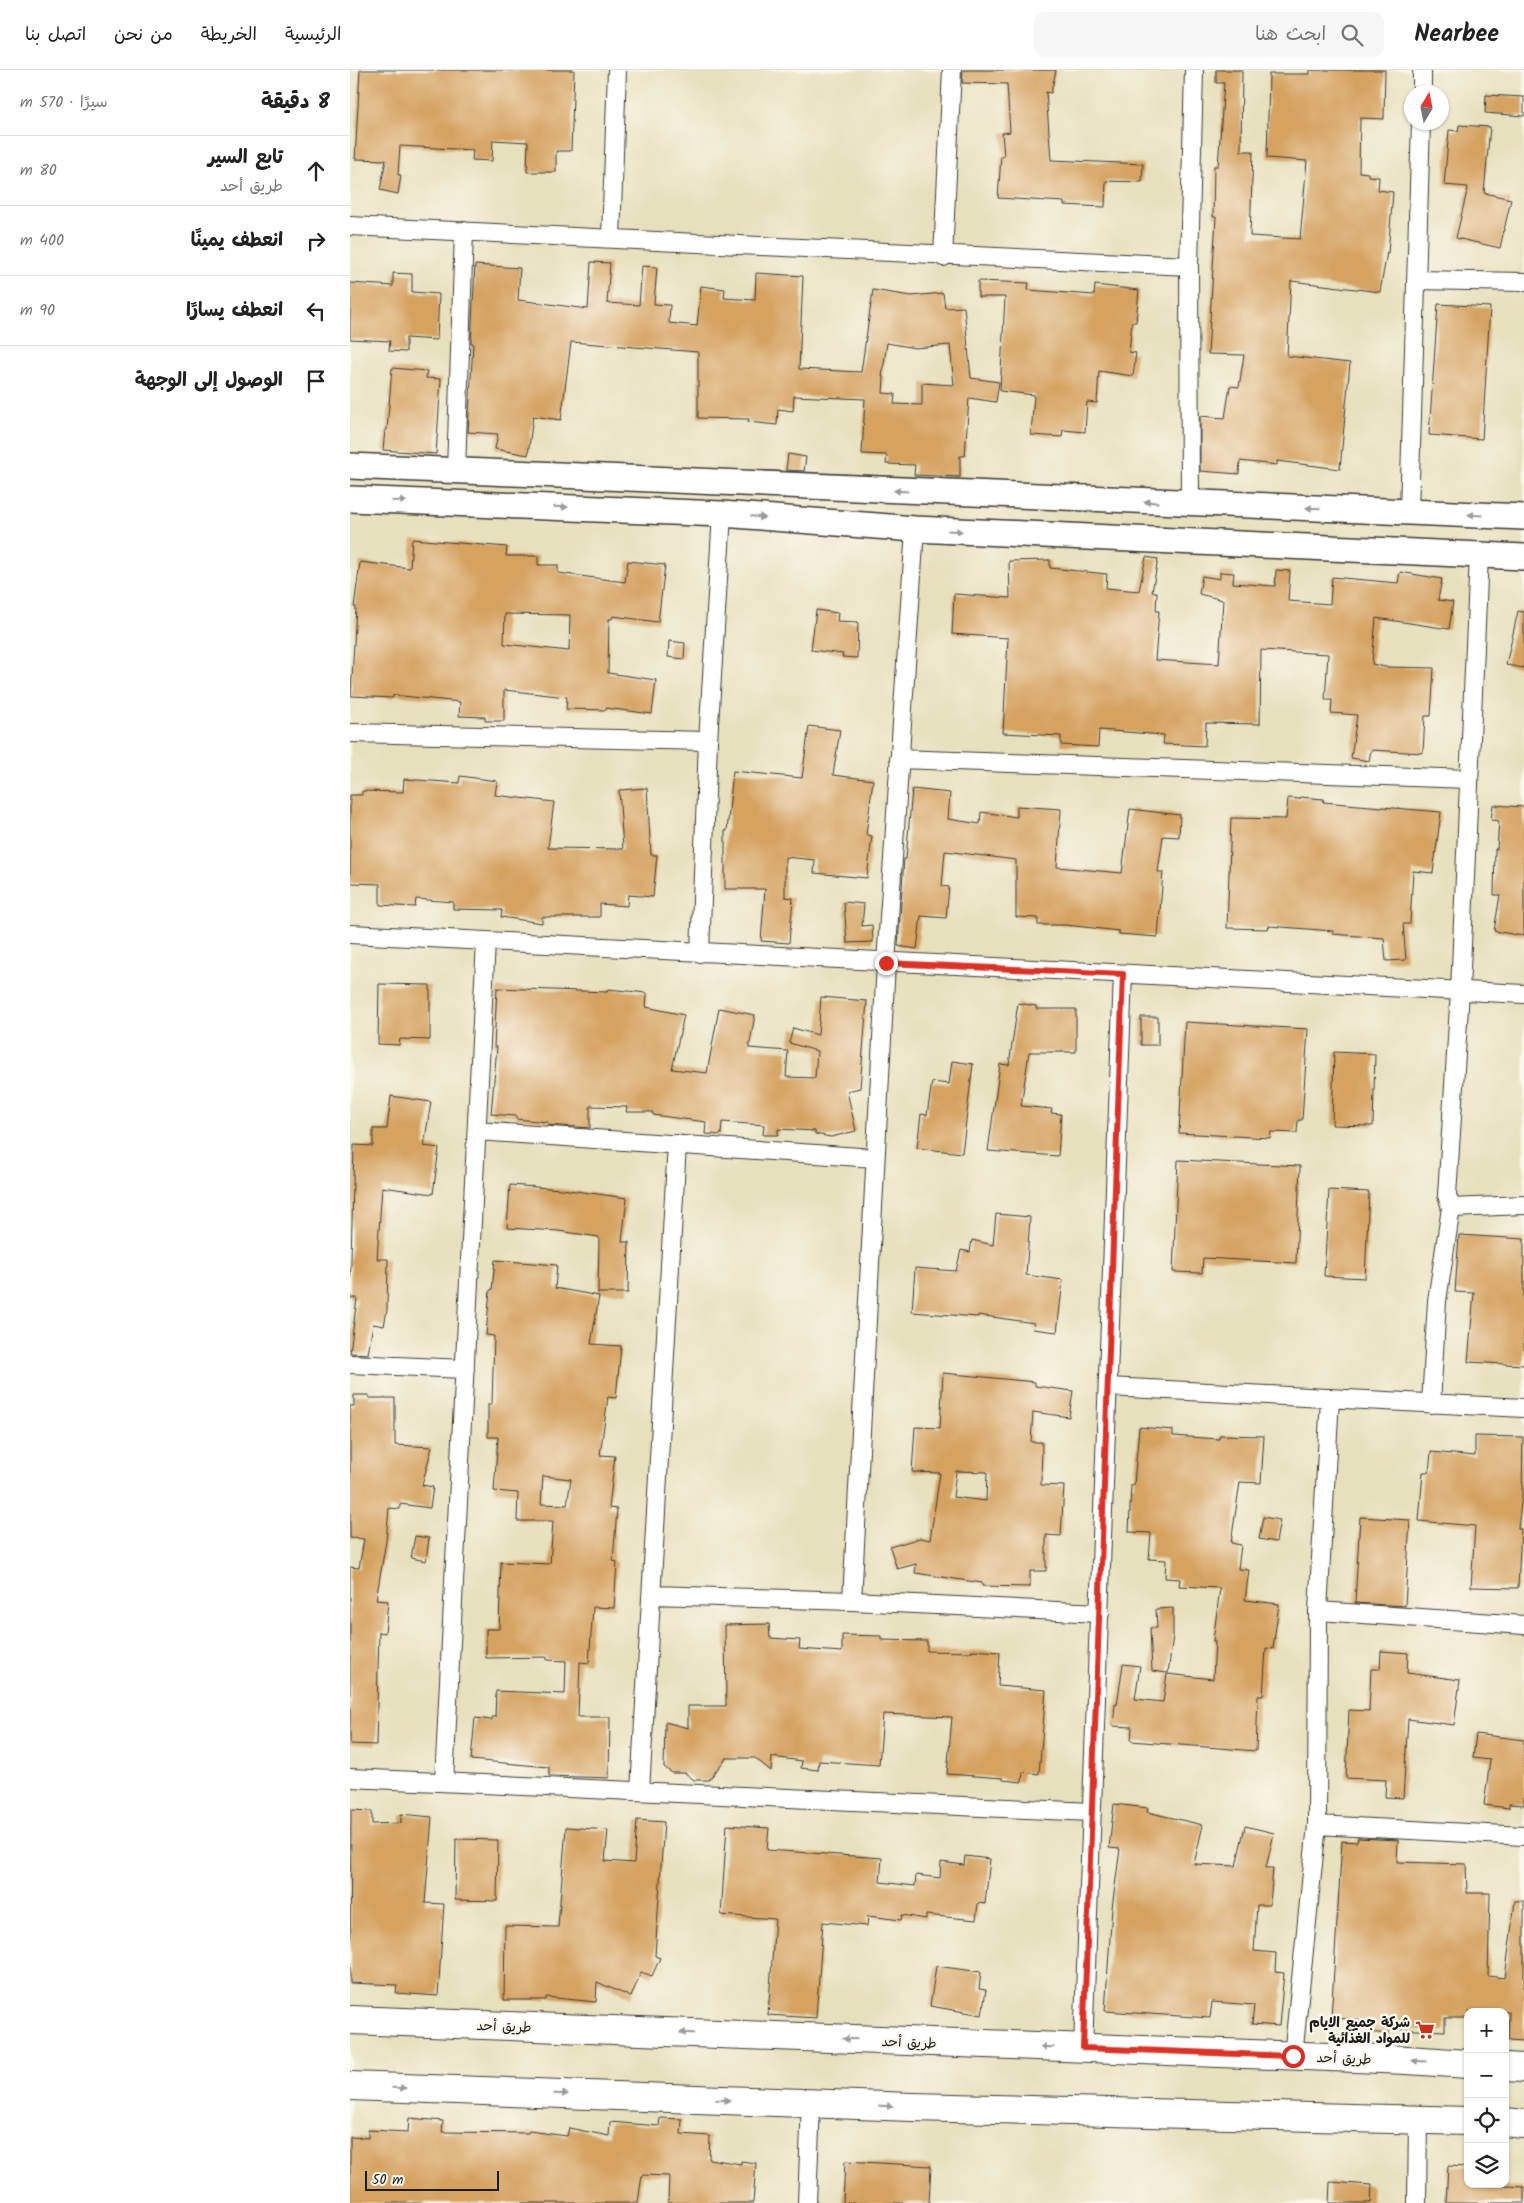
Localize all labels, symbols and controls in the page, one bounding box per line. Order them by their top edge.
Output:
search box [1034,12,1384,57]
text: Nearbee [1414,15,1499,54]
text: ابحث هنا [1255,20,1326,50]
text: اتصل بنا [25,21,86,50]
text: من نحن [114,21,173,50]
text: الخريطة [201,21,257,50]
text: الرئيسية [285,21,341,50]
icon: search [1338,21,1366,49]
north arrow [1404,85,1449,130]
text: 8 دقيقة [261,86,330,119]
text: سيرًا · 570 m [20,90,108,115]
text: تابع السير [208,143,283,173]
icon: ahead [302,157,330,185]
text: 80 m [20,158,57,183]
text: طريق أحد [220,174,283,199]
text: انعطف يمينًا [191,226,283,256]
icon: right [302,227,330,255]
text: 400 m [20,228,64,253]
text: انعطف يسارًا [186,296,283,326]
icon: left [302,297,330,325]
text: 90 m [20,298,55,323]
text: الوصول إلى الوجهة [135,366,283,396]
icon: arrive [302,367,330,395]
one-way arrow [893,486,909,494]
one-way arrow [391,497,407,505]
one-way arrow [1142,497,1158,505]
one-way arrow [553,504,569,512]
one-way arrow [1305,504,1321,512]
one-way arrow [1467,511,1483,519]
one-way arrow [751,513,767,521]
one-way arrow [948,528,964,536]
route end [875,952,898,975]
map controls [1464,2008,1509,2188]
button: + [1464,2008,1509,2053]
place label: شركة جميع الايام للمواد الغذائية [1309,2012,1410,2050]
street label: طريق أحد [476,2015,532,2039]
supermarket icon: شركة جميع الايام للمواد الغذائية [1414,2019,1436,2041]
one-way arrow [679,2029,695,2037]
street label: طريق أحد [881,2031,937,2055]
one-way arrow [841,2035,857,2043]
one-way arrow [1039,2042,1055,2050]
route start [1282,2045,1305,2068]
street label: طريق أحد [1316,2047,1372,2071]
button: − [1464,2053,1509,2098]
one-way arrow [1411,2057,1427,2065]
one-way arrow [391,2085,407,2093]
one-way arrow [553,2091,569,2099]
one-way arrow [716,2097,732,2105]
button: locate [1464,2098,1509,2143]
one-way arrow [878,2103,894,2111]
button: layers [1464,2143,1509,2188]
scale bar [365,2168,499,2191]
text: 50 m [372,2169,403,2191]

